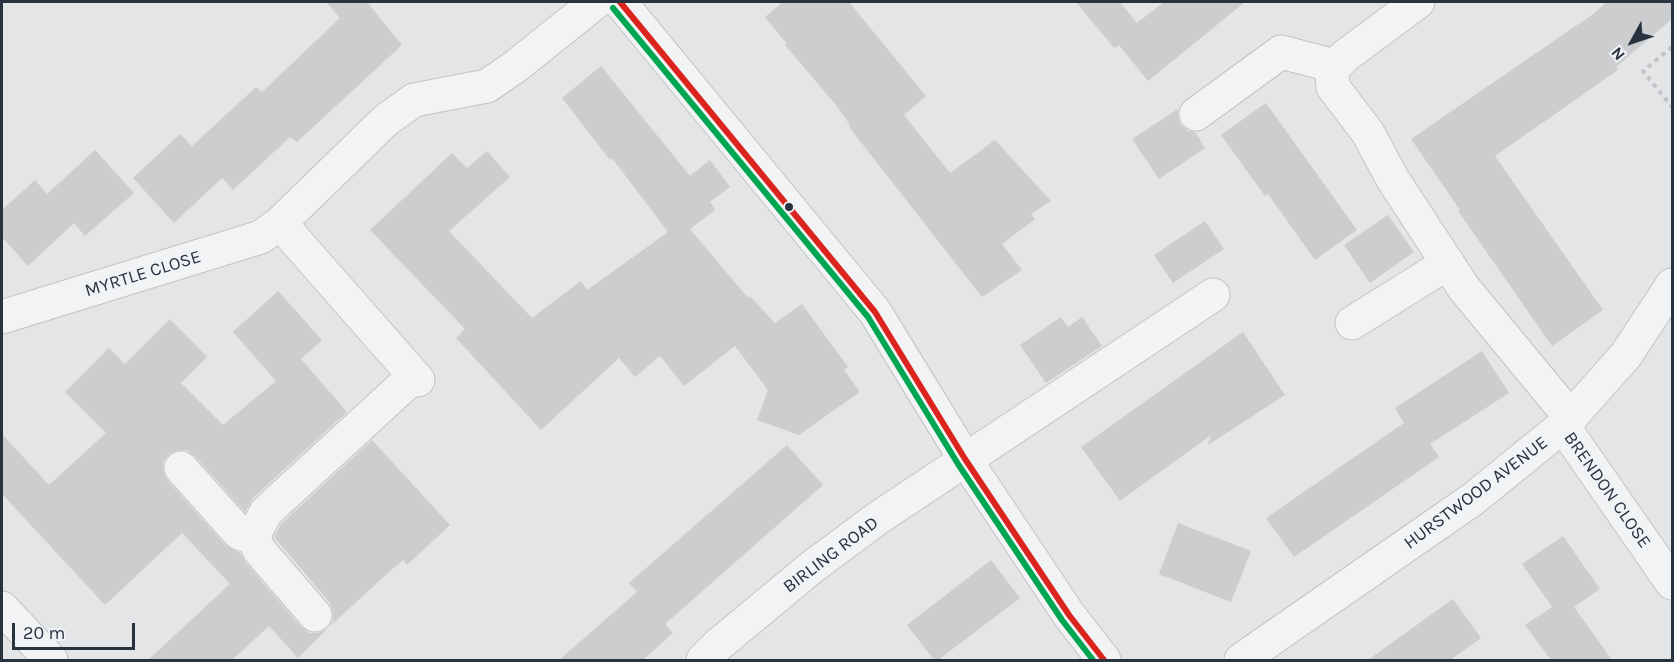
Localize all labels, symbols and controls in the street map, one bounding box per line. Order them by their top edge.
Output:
north arrow [1602,12,1662,72]
text: N [1607,43,1629,64]
unlabelled marker [783,201,795,213]
street label: MYRTLE CLOSE [82,246,204,302]
street label: BRENDON CLOSE [1559,428,1655,552]
street label: HURSTWOOD AVENUE [1400,432,1552,554]
street label: BIRLING ROAD [779,512,883,598]
scale bar [15,611,138,649]
text: 20 m [23,622,65,644]

